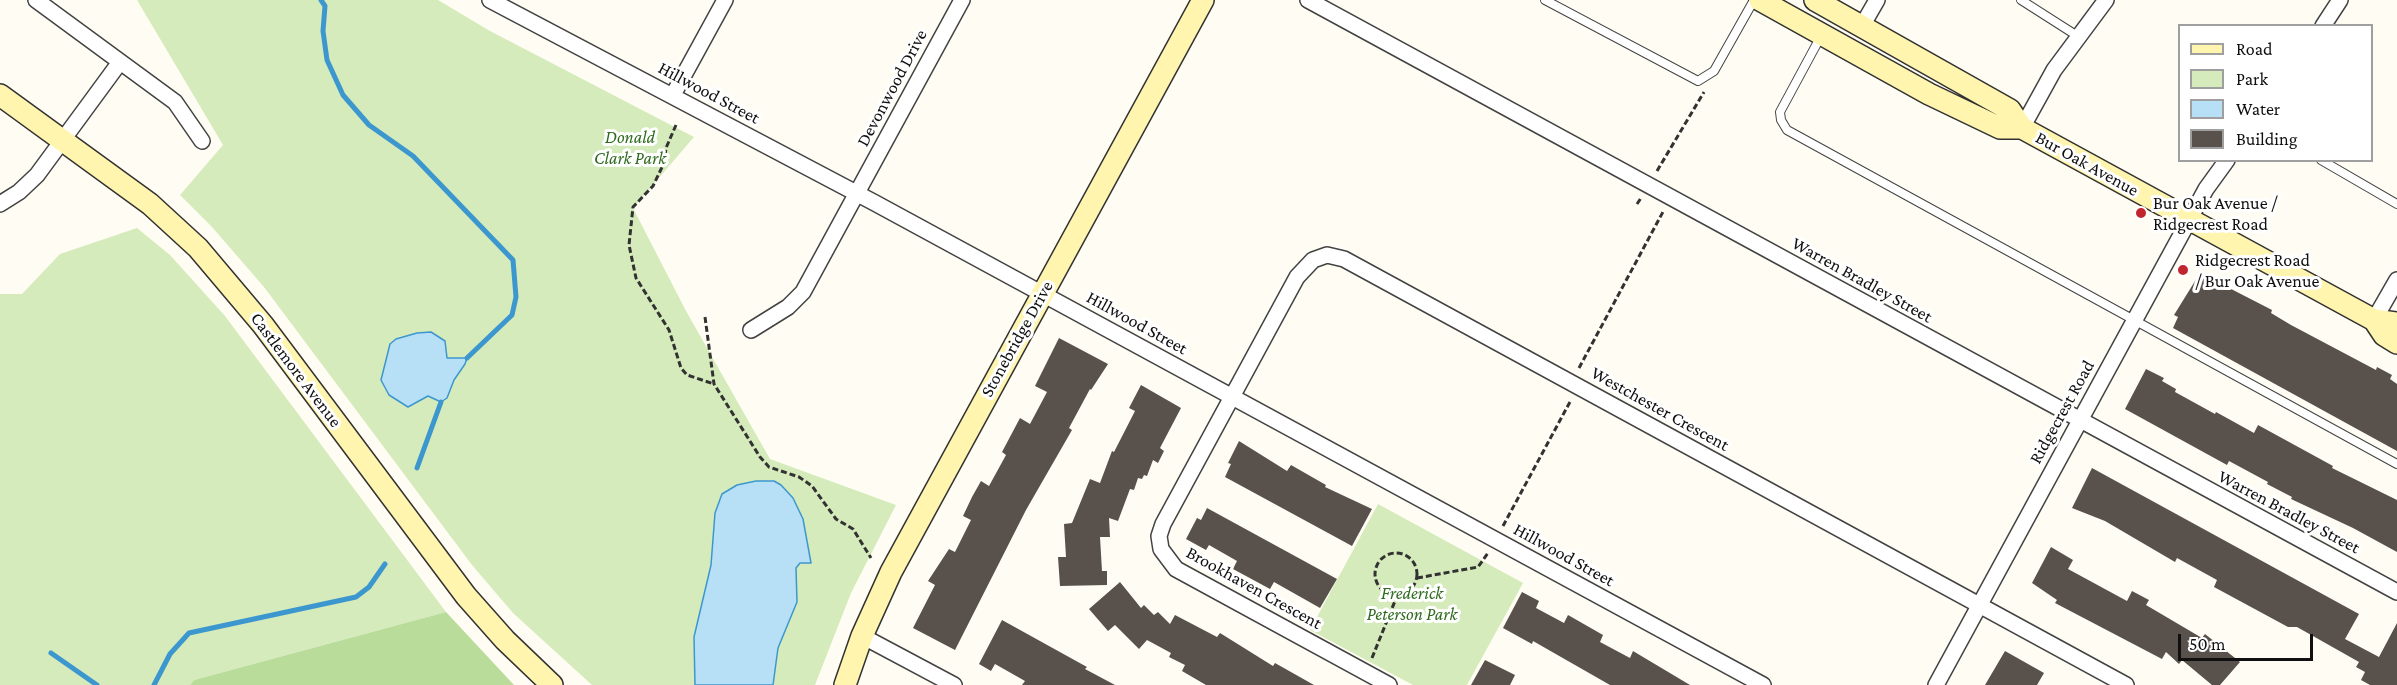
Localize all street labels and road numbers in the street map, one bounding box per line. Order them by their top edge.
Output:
street label: Devonwood Drive [852,26,932,150]
street label: Hillwood Street [655,57,763,129]
street label: Bur Oak Avenue [2032,127,2142,201]
street label: Warren Bradley Street [1788,232,1936,328]
street label: Stonebridge Drive [976,277,1058,401]
street label: Hillwood Street [1083,286,1191,360]
street label: Castlemore Avenue [246,308,346,432]
street label: Ridgecrest Road [2025,356,2099,468]
street label: Westchester Crescent [1587,362,1733,456]
street label: Warren Bradley Street [2214,465,2364,559]
street label: Hillwood Street [1510,518,1618,592]
street label: Brookhaven Crescent [1182,542,1326,634]

